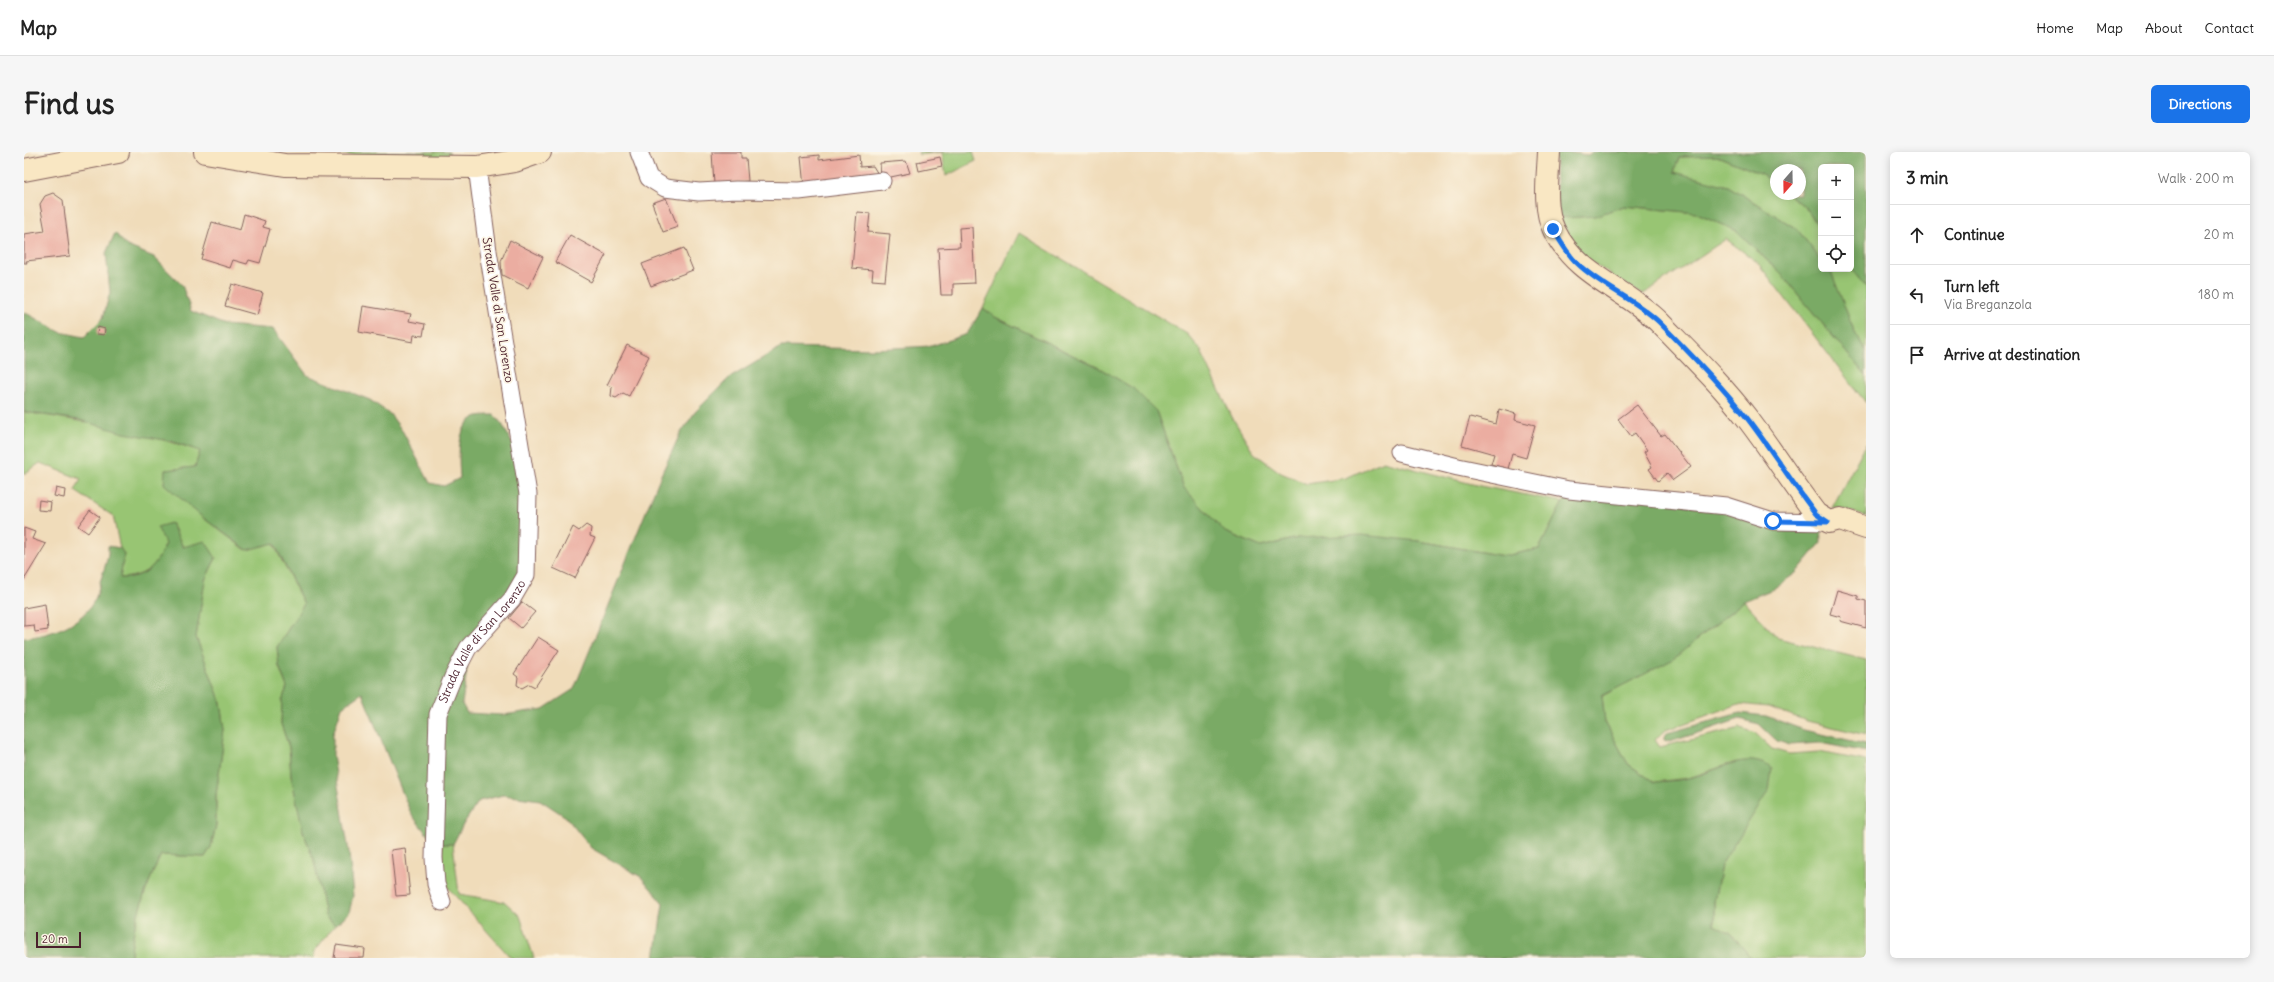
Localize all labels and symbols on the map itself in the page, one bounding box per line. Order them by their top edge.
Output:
north arrow [1770,164,1806,200]
route end [1544,220,1562,238]
street label: Strada Valle di San Lorenzo [480,236,517,384]
route start [1764,512,1782,530]
street label: Strada Valle di San Lorenzo [435,577,529,705]
scale bar [36,930,81,949]

